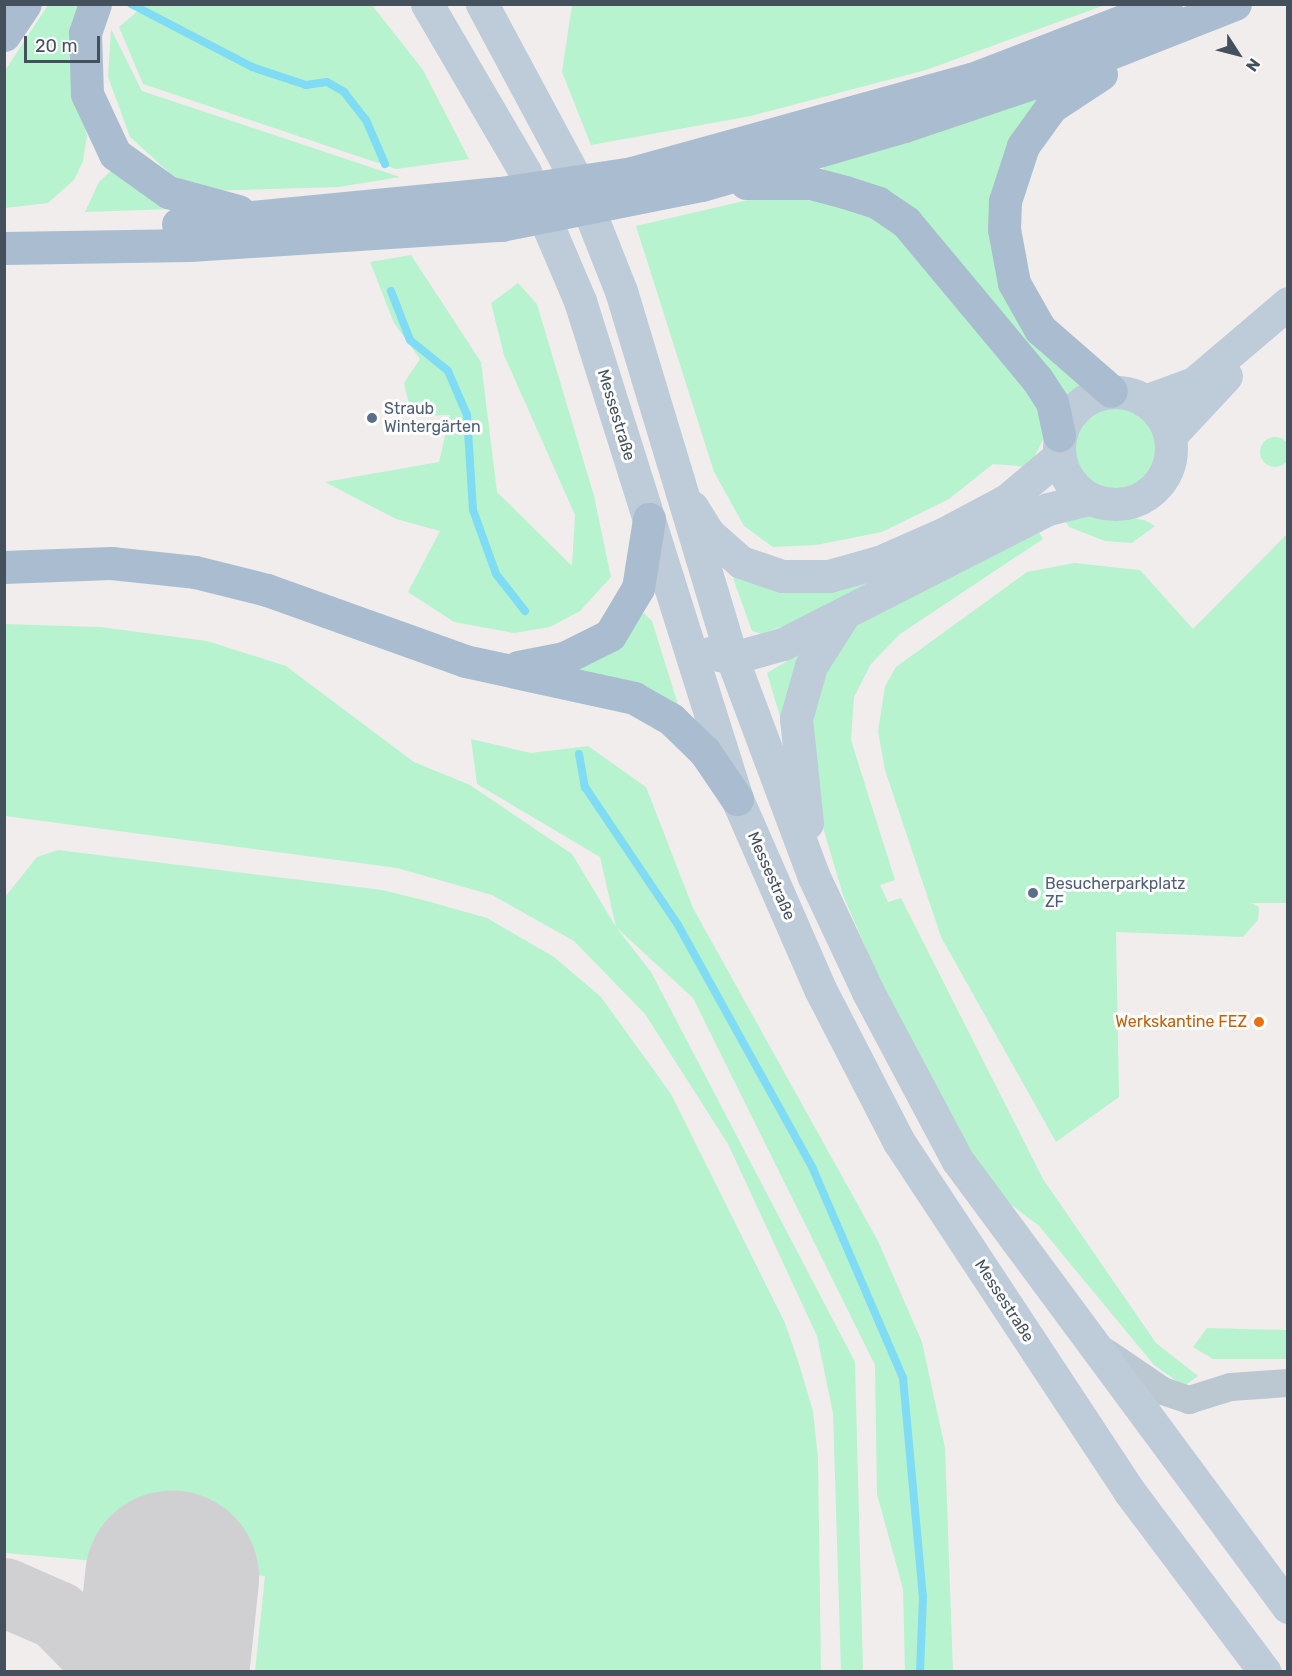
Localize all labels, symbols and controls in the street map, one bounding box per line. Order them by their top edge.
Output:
scale bar [27,24,104,62]
north arrow [1208,24,1268,84]
text: 20 m [35,35,77,57]
text: N [1242,55,1264,75]
street label: Messestraße [593,367,639,463]
place label: Straub Wintergärten [384,399,481,437]
marker: Straub Wintergärten [365,411,379,425]
street label: Messestraße [743,829,799,923]
place label: Besucherparkplatz ZF [1045,874,1185,912]
marker: Besucherparkplatz ZF [1026,886,1040,900]
place label: Werkskantine FEZ [1115,1012,1247,1032]
marker: Werkskantine FEZ [1252,1015,1266,1029]
street label: Messestraße [970,1256,1038,1346]

